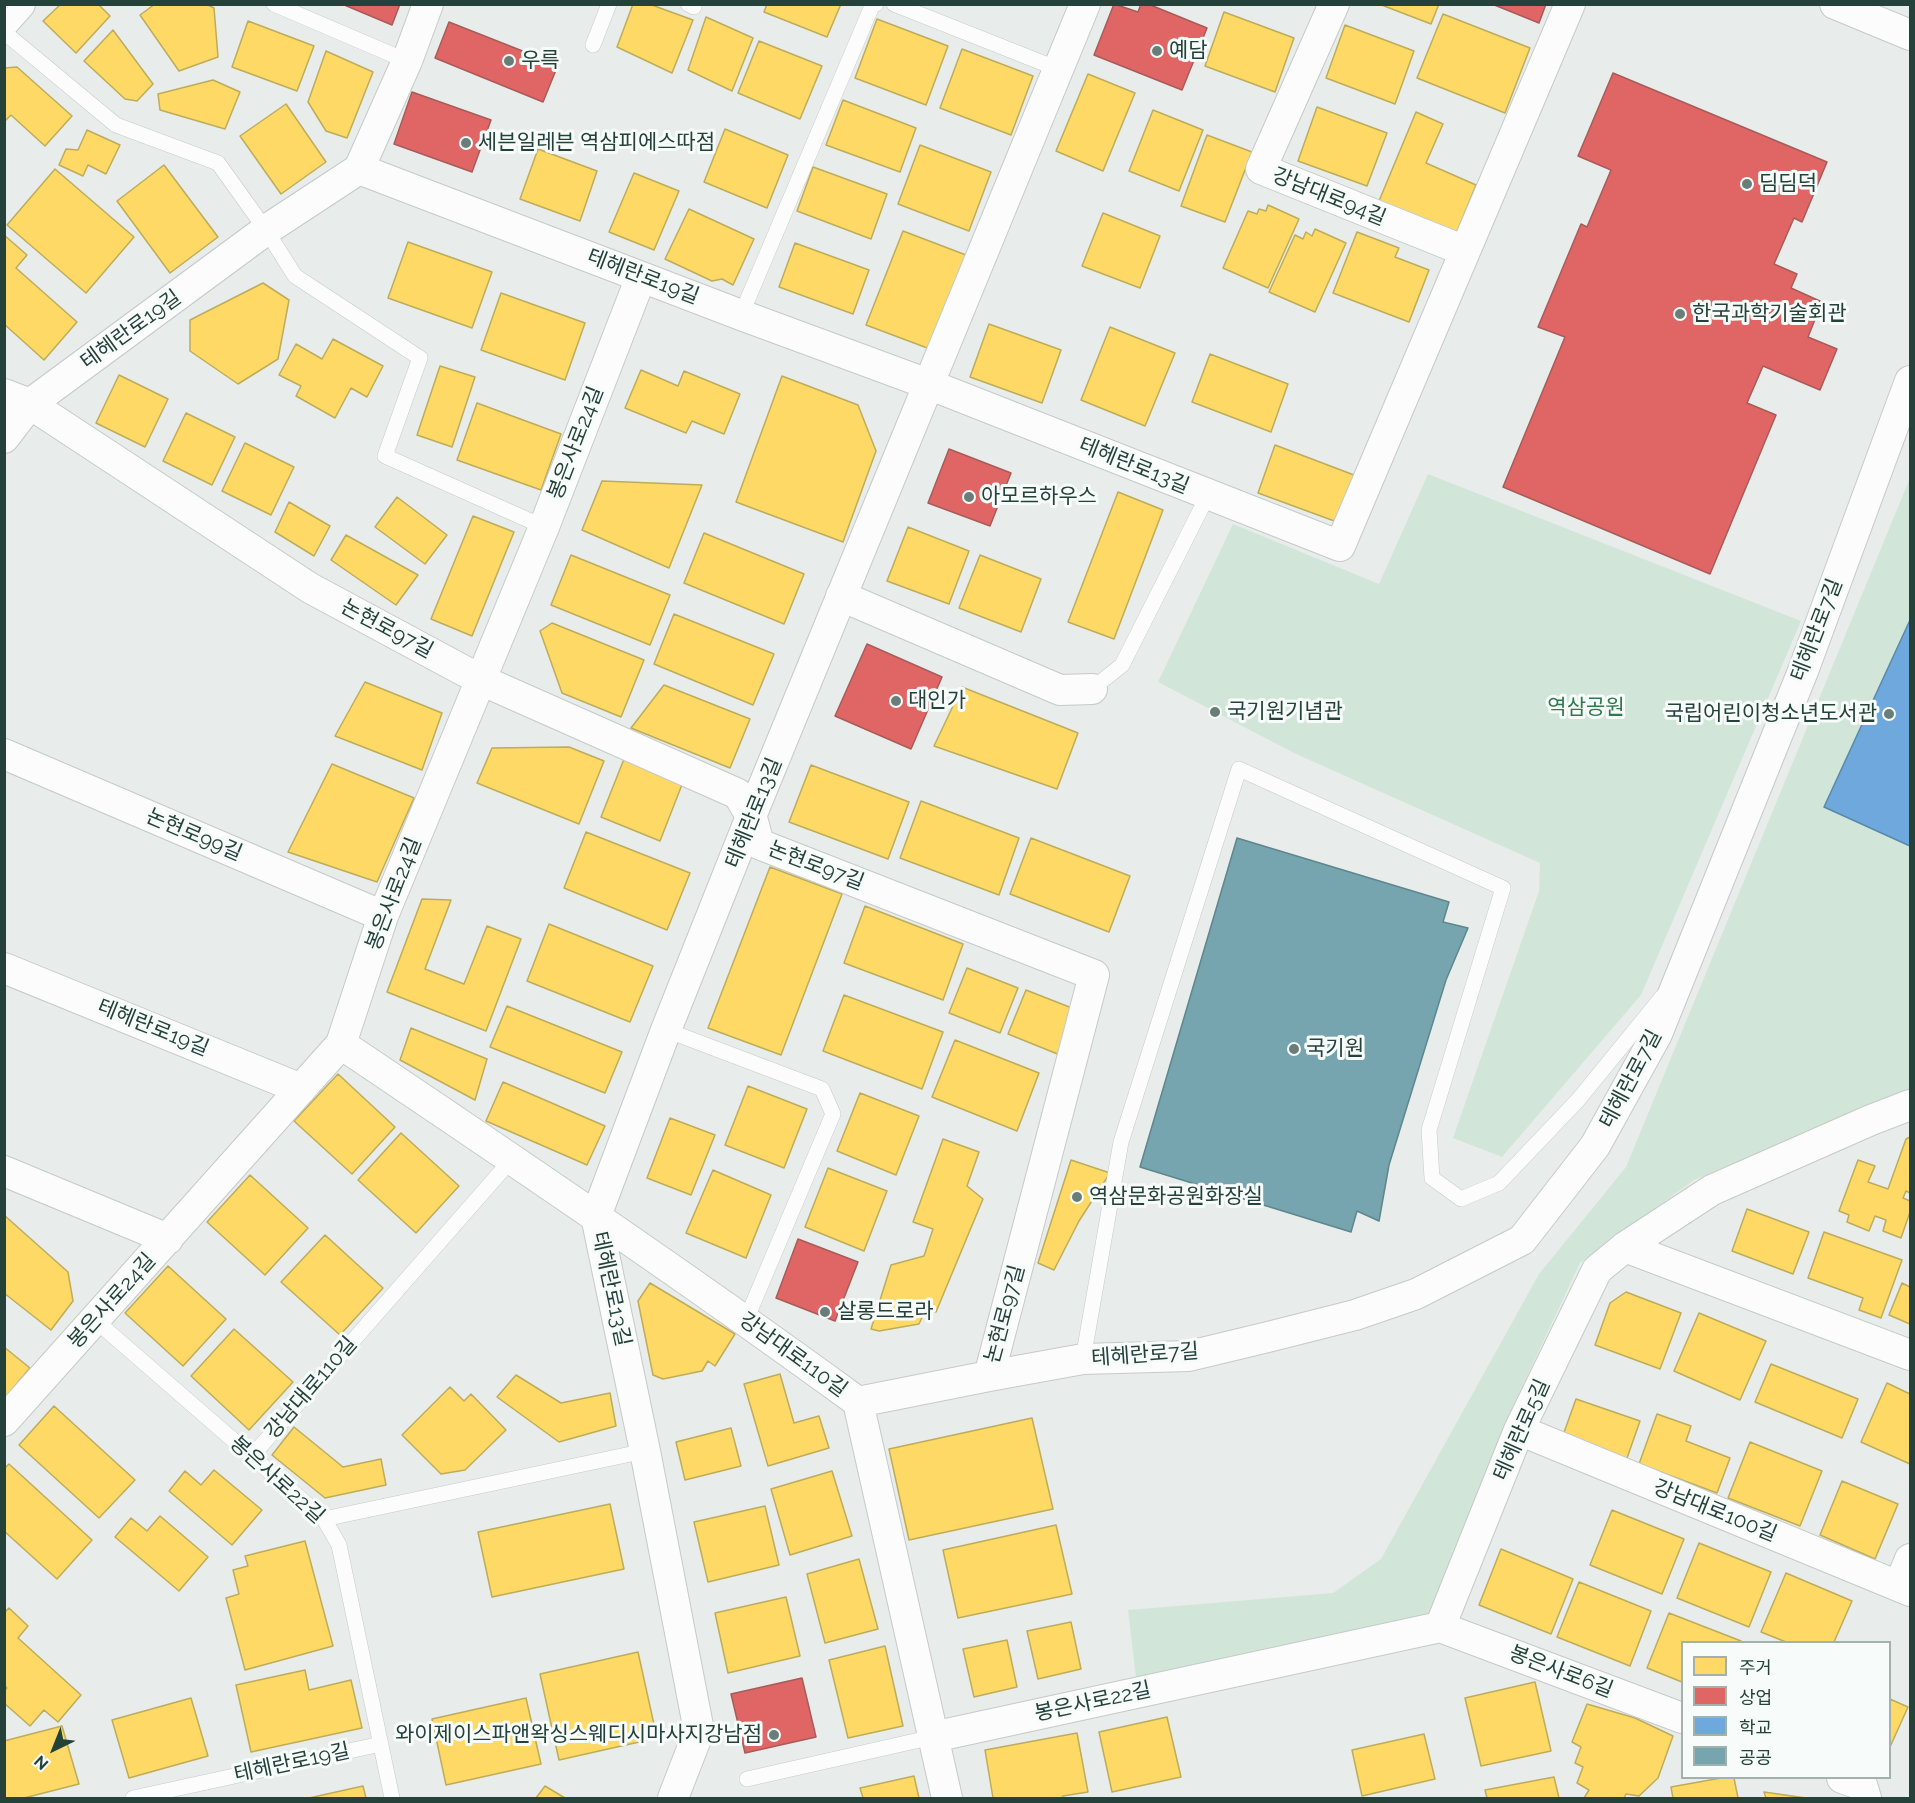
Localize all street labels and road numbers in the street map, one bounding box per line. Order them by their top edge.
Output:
street label: 강남대로94길 [1268,163,1390,231]
street label: 테헤란로19길 [583,244,703,310]
street label: 테헤란로19길 [76,285,186,375]
street label: 봉은사로24길 [543,383,609,503]
street label: 테헤란로13길 [1075,432,1193,500]
street label: 테헤란로7길 [1786,575,1848,685]
street label: 논현로97길 [337,594,437,664]
street label: 테헤란로13길 [720,754,788,872]
street label: 논현로99길 [142,803,246,867]
street label: 봉은사로24길 [361,834,427,954]
street label: 논현로97길 [764,836,868,896]
street label: 테헤란로19길 [94,994,212,1062]
street label: 테헤란로7길 [1595,1025,1667,1133]
street label: 테헤란로13길 [587,1229,635,1349]
street label: 봉은사로24길 [63,1248,161,1354]
street label: 논현로97길 [980,1262,1030,1366]
street label: 강남대로110길 [734,1307,852,1403]
street label: 강남대로110길 [260,1332,362,1444]
street label: 테헤란로7길 [1090,1339,1200,1371]
street label: 테헤란로5길 [1489,1376,1555,1484]
street label: 봉은사로22길 [225,1431,329,1529]
street label: 강남대로100길 [1649,1475,1781,1547]
street label: 봉은사로6길 [1505,1641,1617,1703]
street label: 봉은사로22길 [1032,1677,1154,1727]
street label: 테헤란로19길 [232,1738,352,1788]

